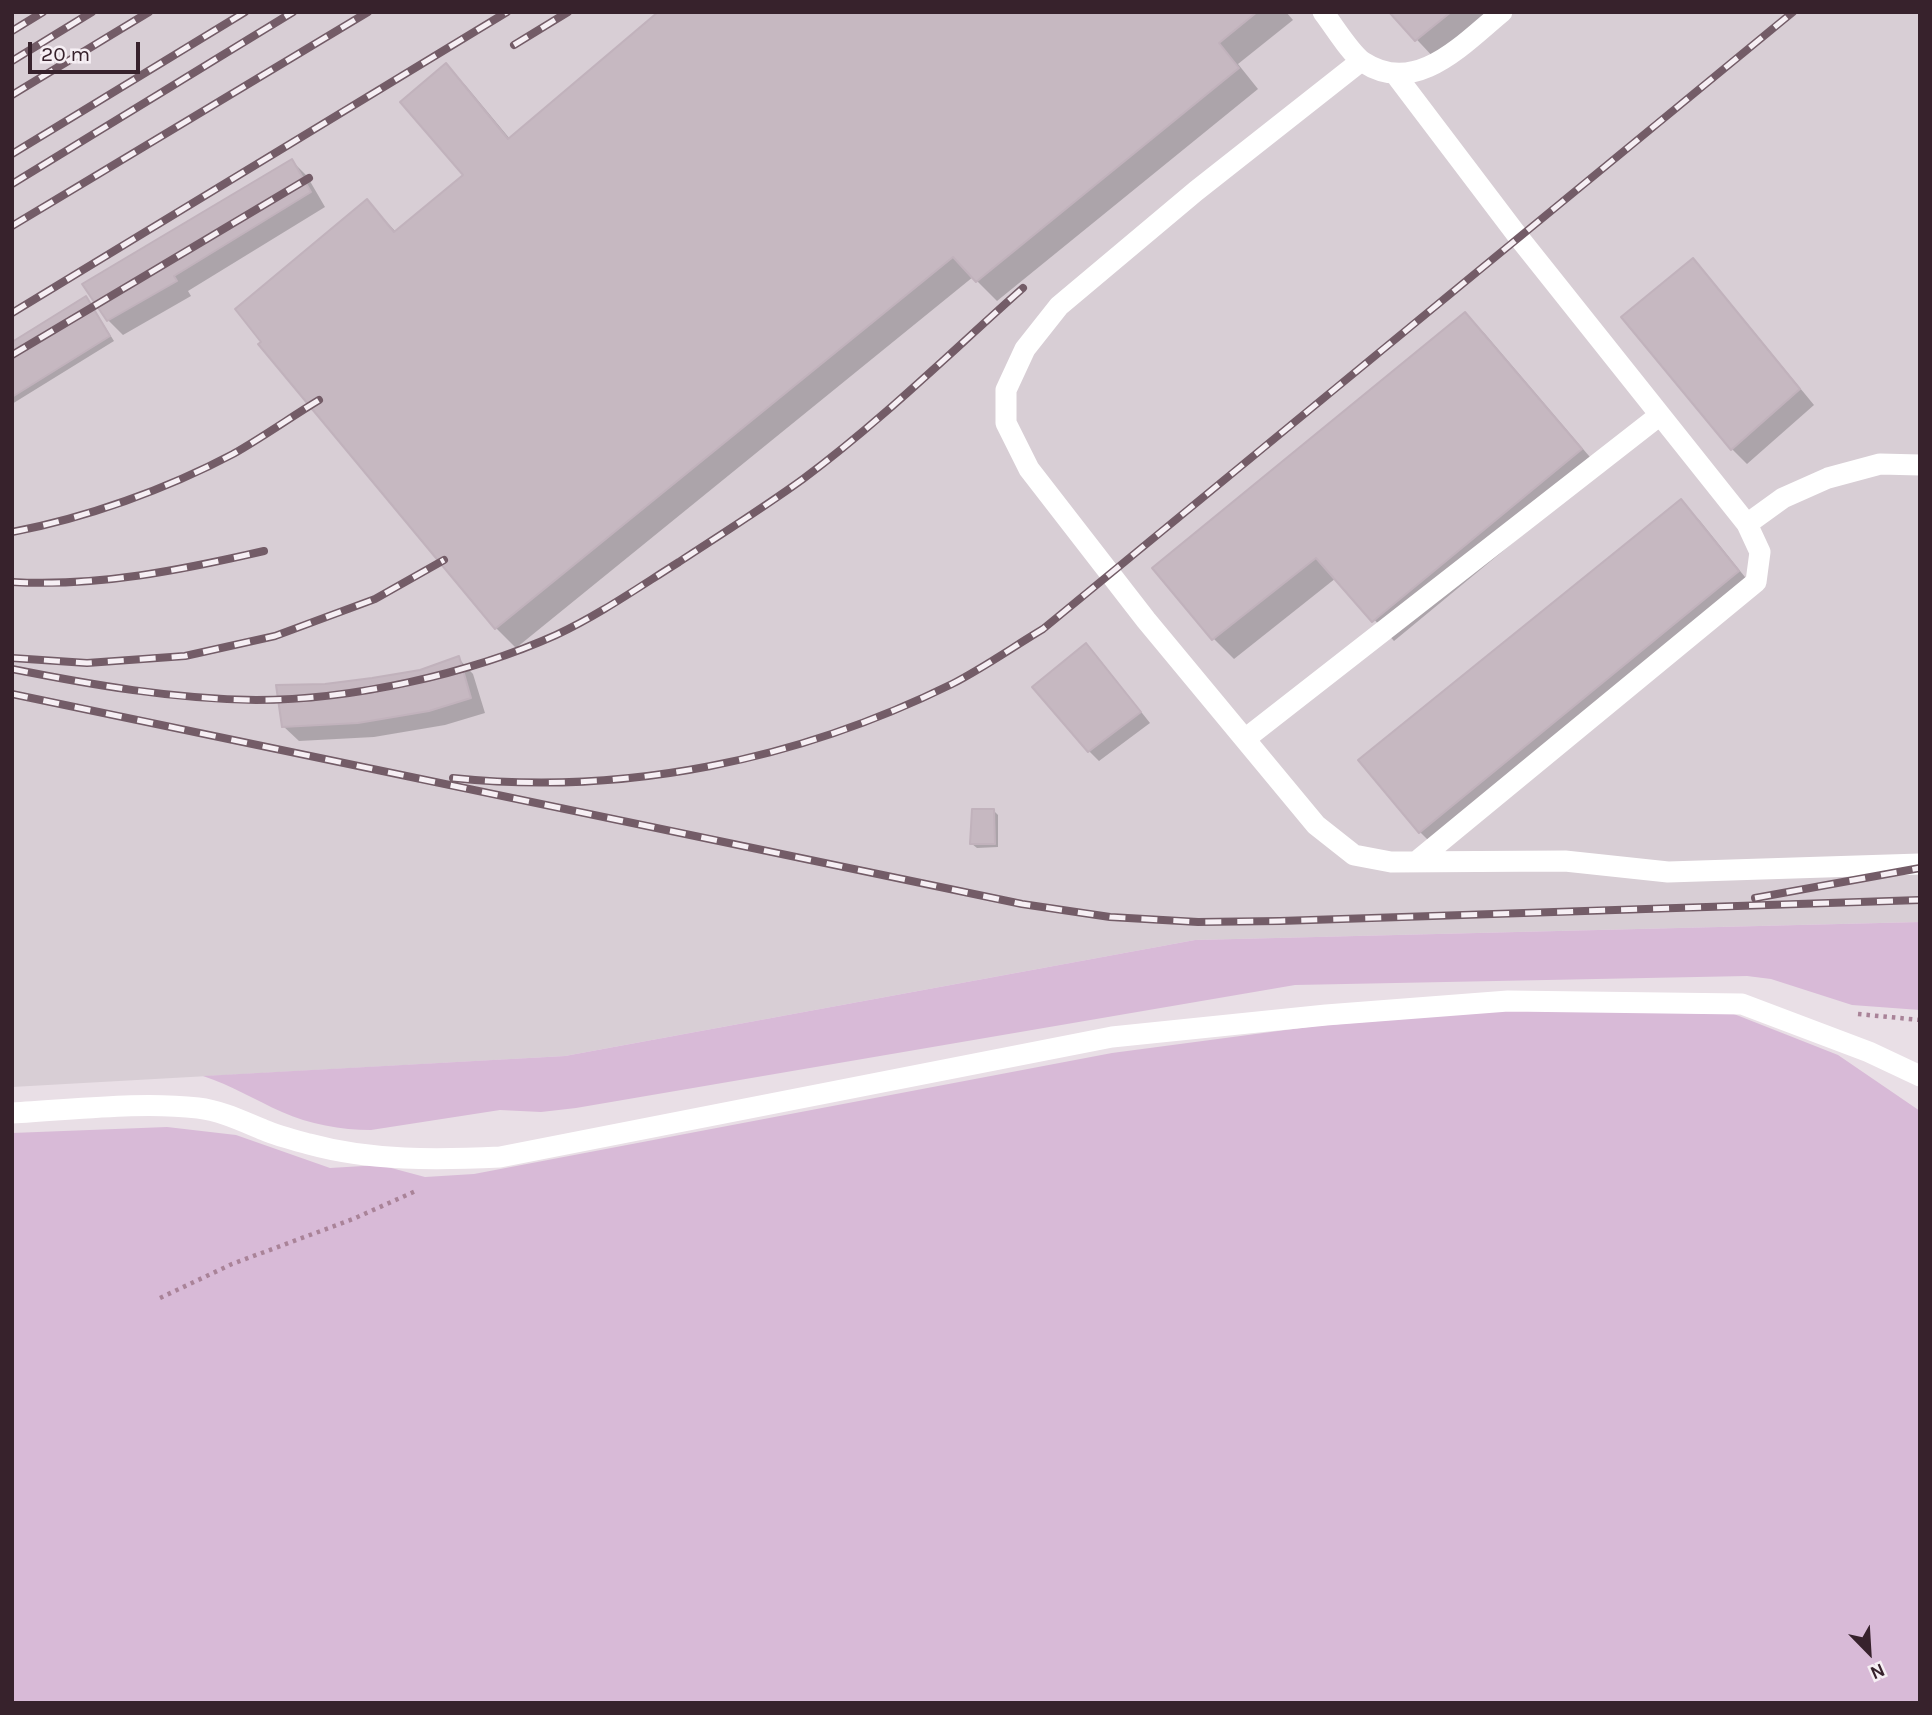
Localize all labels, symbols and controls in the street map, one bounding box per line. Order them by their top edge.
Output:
scale bar [32,28,144,72]
text: 20 m [41,42,90,66]
north arrow [1834,1617,1904,1687]
text: N [1867,1658,1888,1684]

